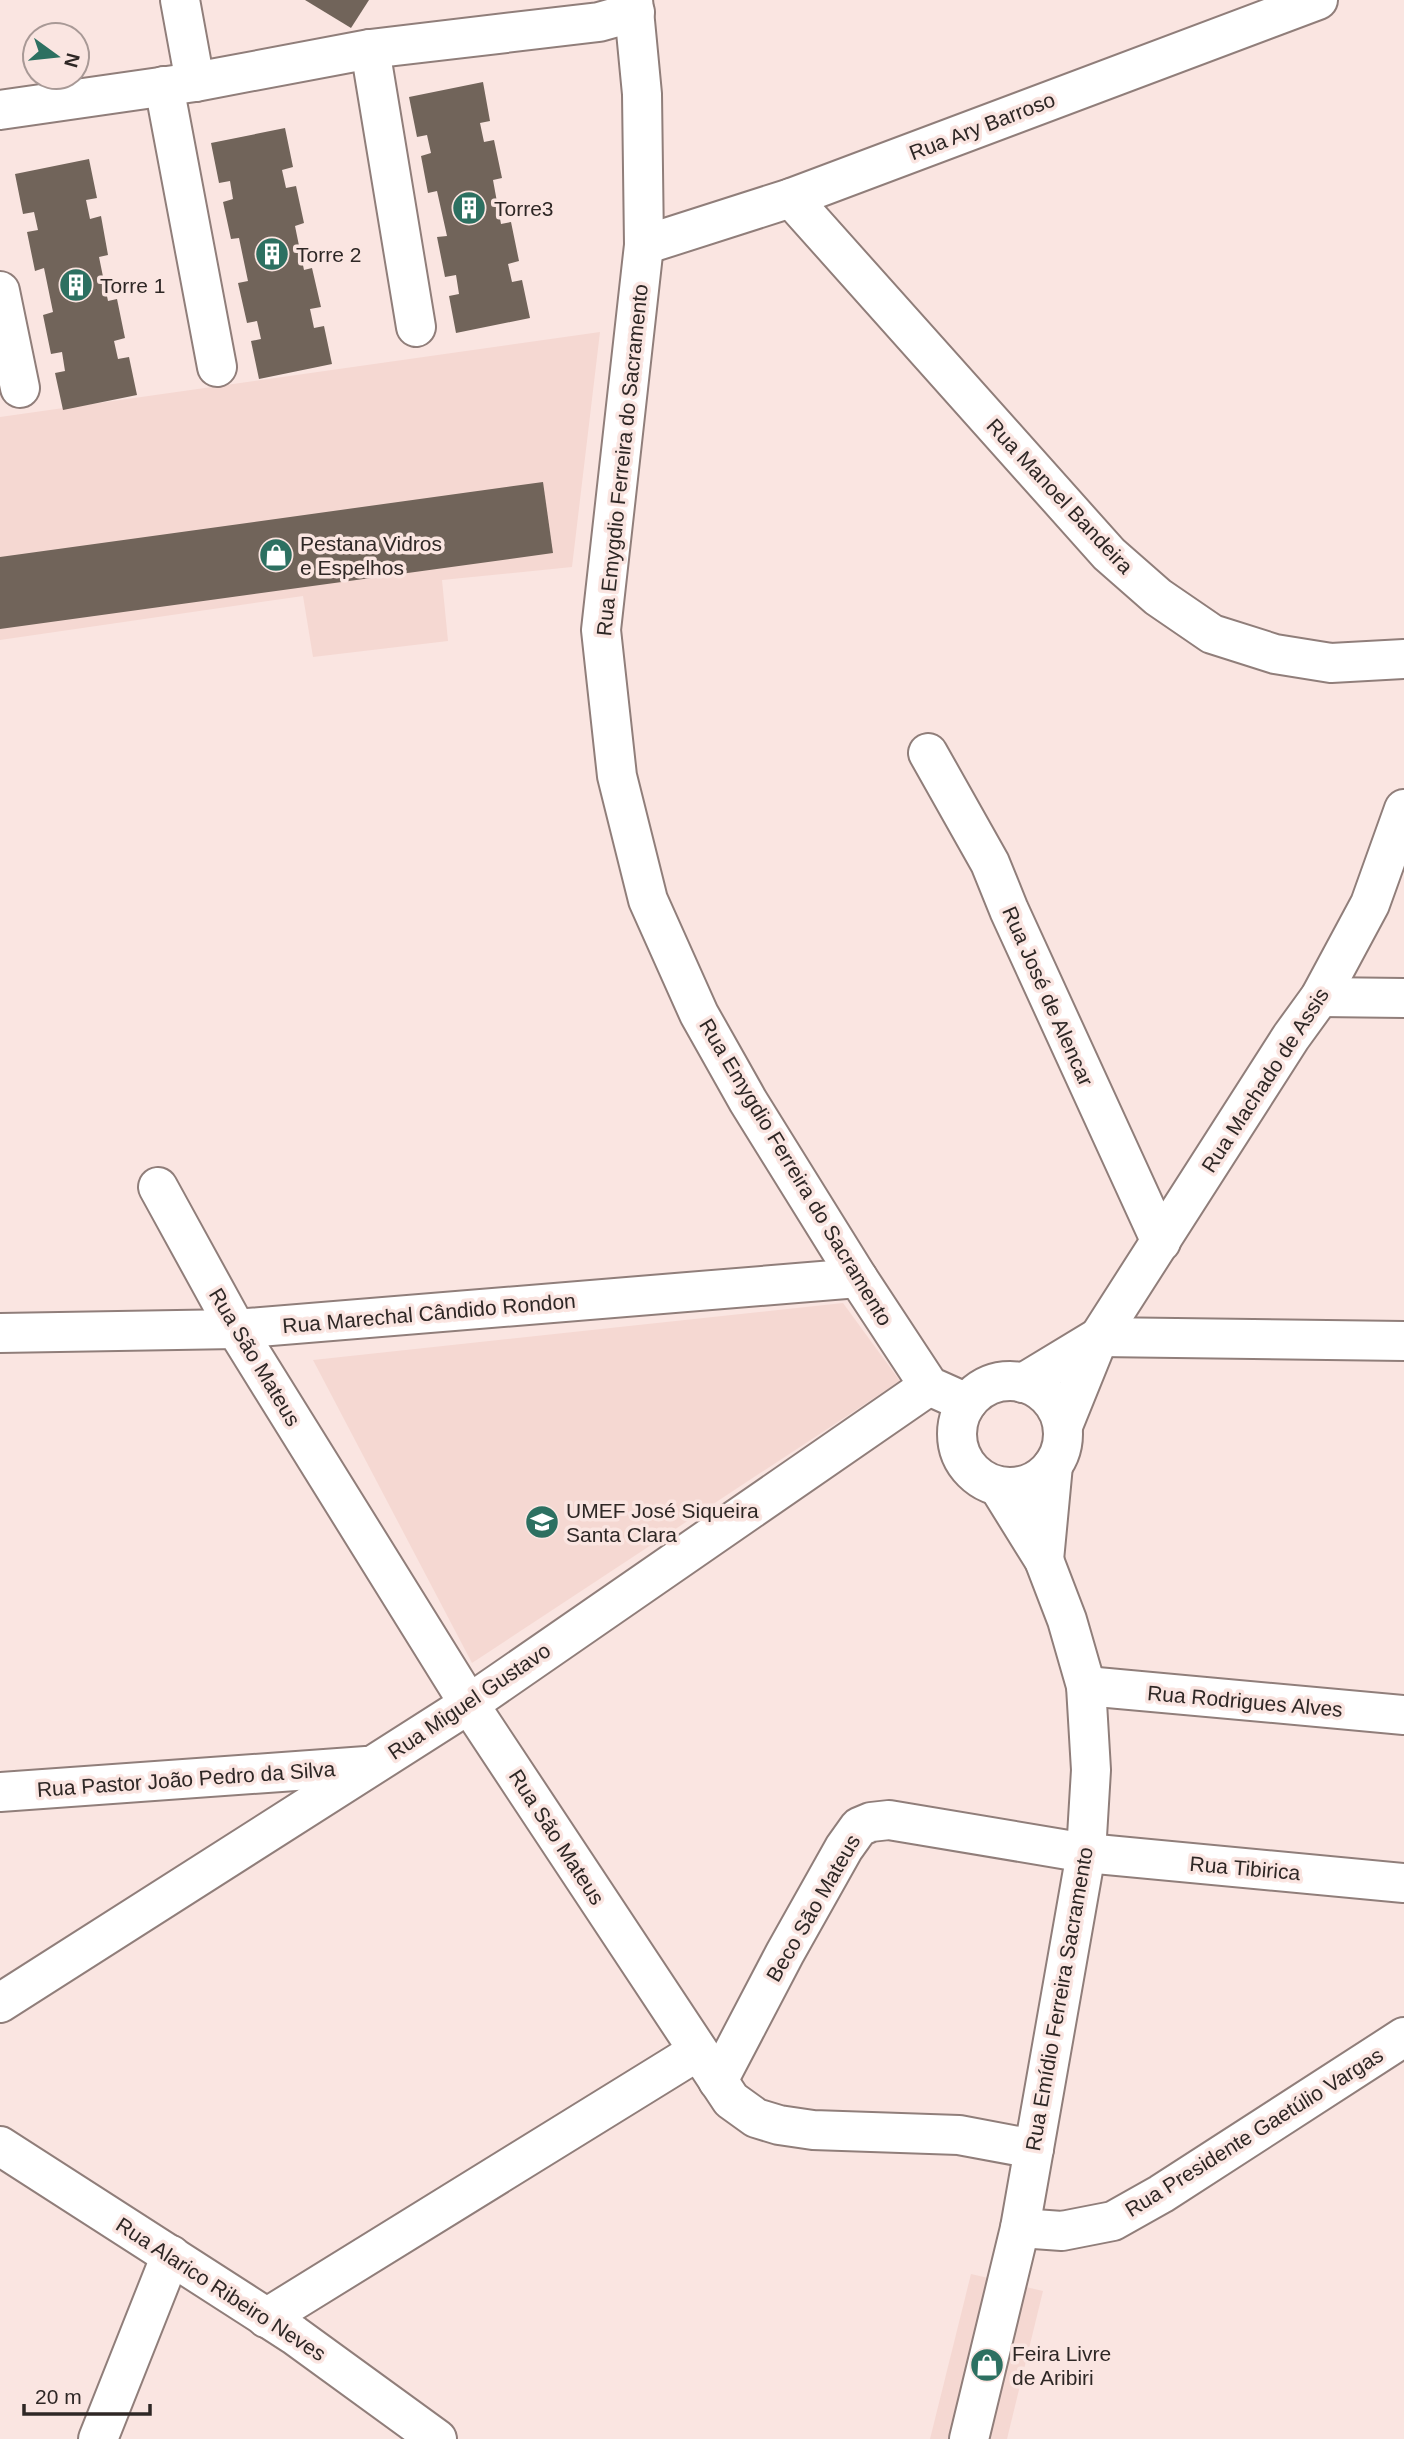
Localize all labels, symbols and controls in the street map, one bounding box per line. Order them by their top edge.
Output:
north arrow [21,21,91,91]
text: N [60,51,84,70]
street label: Rua Ary Barroso [906,88,1058,164]
building icon: Torre3 [450,189,488,227]
place label: Torre3 [494,197,554,220]
building icon: Torre 2 [253,235,291,273]
place label: Torre 2 [296,243,361,266]
building icon: Torre 1 [57,266,95,304]
place label: Torre 1 [100,274,165,297]
street label: Rua Emygdio Ferreira do Sacramento [592,283,652,637]
street label: Rua Manoel Bandeira [982,414,1138,578]
place label: Pestana Vidros e Espelhos [300,532,442,579]
shop icon: Pestana Vidros e Espelhos [257,536,295,574]
street label: Rua José de Alencar [998,903,1098,1089]
street label: Rua Machado de Assis [1197,984,1333,1176]
street label: Rua Emygdio Ferreira do Sacramento [695,1014,897,1330]
street label: Rua São Mateus [205,1284,305,1430]
street label: Rua Marechal Cândido Rondon [281,1289,577,1337]
place label: UMEF José Siqueira Santa Clara [566,1499,759,1546]
school or university icon: UMEF José Siqueira Santa Clara [523,1503,561,1541]
street label: Rua Miguel Gustavo [384,1638,554,1764]
street label: Rua Rodrigues Alves [1146,1681,1344,1721]
street label: Rua Pastor João Pedro da Silva [36,1757,336,1801]
street label: Rua São Mateus [505,1765,609,1909]
street label: Beco São Mateus [762,1830,864,1986]
street label: Rua Emídio Ferreira Sacramento [1021,1845,1097,2153]
street label: Rua Tibirica [1189,1852,1302,1884]
street label: Rua Presidente Gaetúlio Vargas [1121,2043,1387,2221]
street label: Rua Alarico Ribeiro Neves [112,2213,330,2365]
place label: Feira Livre de Aribiri [1012,2342,1111,2389]
shop icon: Feira Livre de Aribiri [968,2346,1006,2384]
scale bar [24,2372,150,2416]
text: 20 m [35,2385,82,2408]

